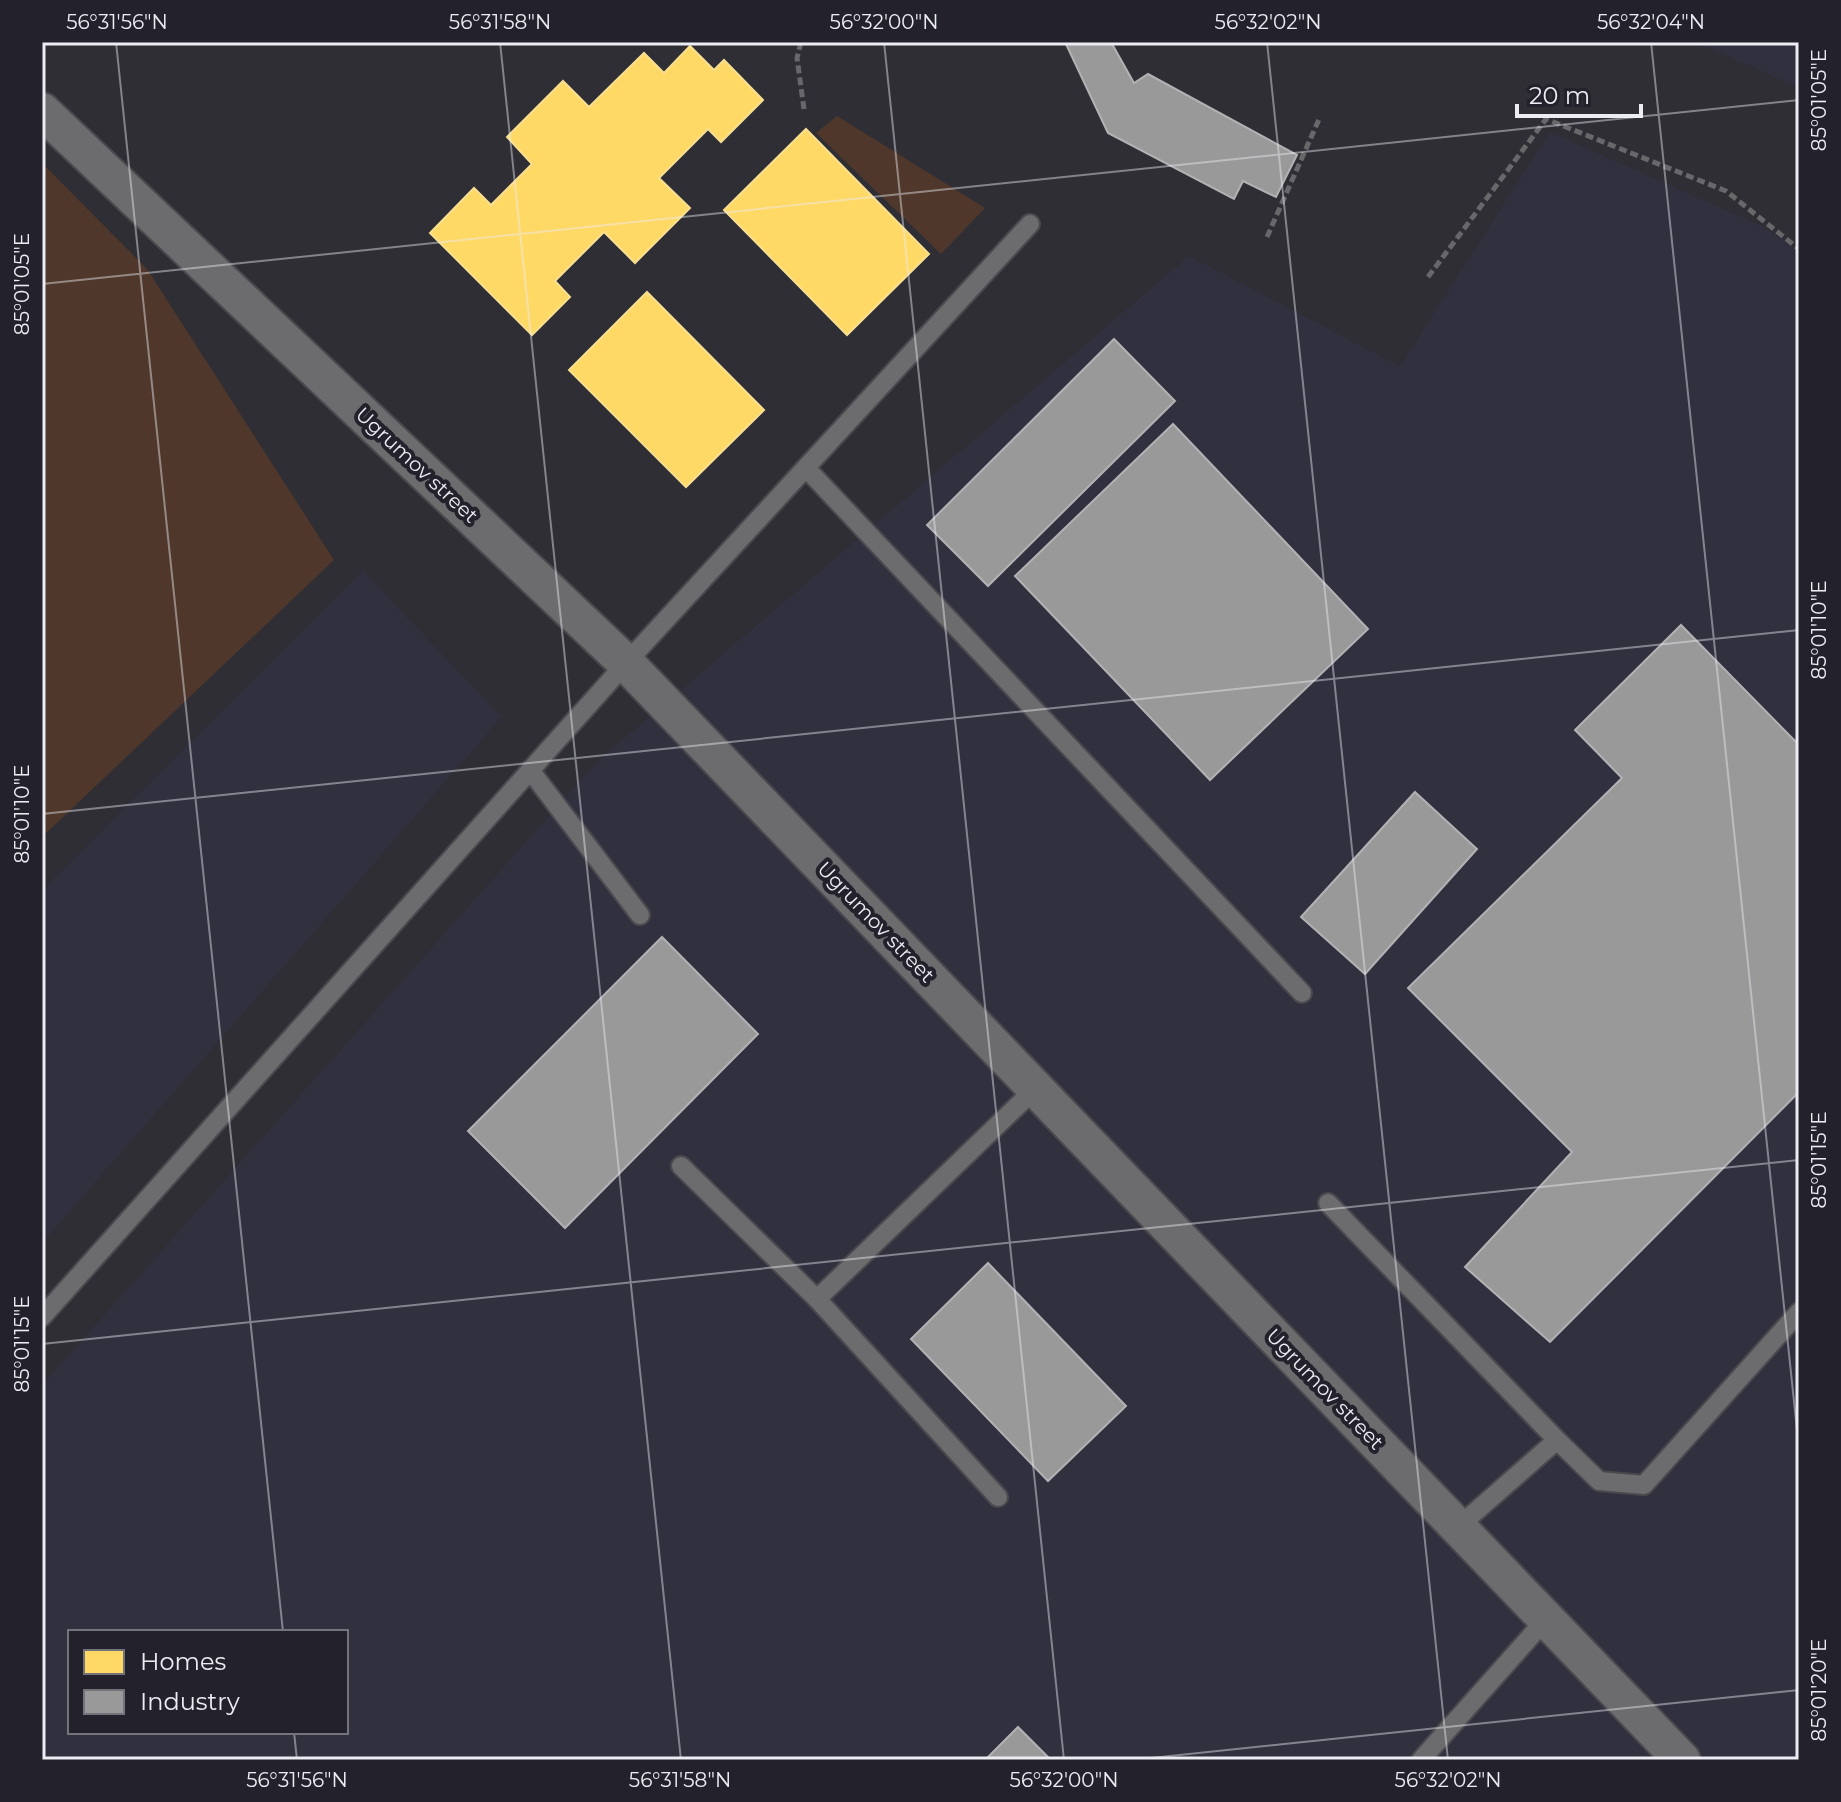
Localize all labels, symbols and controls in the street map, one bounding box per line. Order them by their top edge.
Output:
text: 56°31'56"N [66,10,168,34]
text: 56°31'58"N [449,10,551,34]
text: 56°32'00"N [830,10,938,34]
text: 56°32'02"N [1215,10,1321,34]
text: 56°32'04"N [1597,10,1705,34]
text: 85°01'05"E [1807,49,1831,151]
scale bar [1517,68,1641,118]
text: 20 m [1529,81,1590,110]
text: 85°01'05"E [10,233,34,335]
street label: Ugrumov street [351,402,483,528]
text: 85°01'10"E [1807,580,1831,680]
text: 85°01'10"E [10,764,34,864]
street label: Ugrumov street [812,857,940,987]
text: 85°01'15"E [1807,1111,1831,1209]
text: 85°01'15"E [10,1295,34,1393]
street label: Ugrumov street [1261,1324,1389,1454]
legend [68,1630,348,1734]
text: 85°01'20"E [1807,1639,1831,1741]
text: Homes [140,1647,226,1676]
text: Industry [140,1687,240,1716]
text: 56°31'56"N [246,1768,348,1792]
text: 56°31'58"N [629,1768,731,1792]
text: 56°32'00"N [1010,1768,1118,1792]
text: 56°32'02"N [1395,1768,1501,1792]

